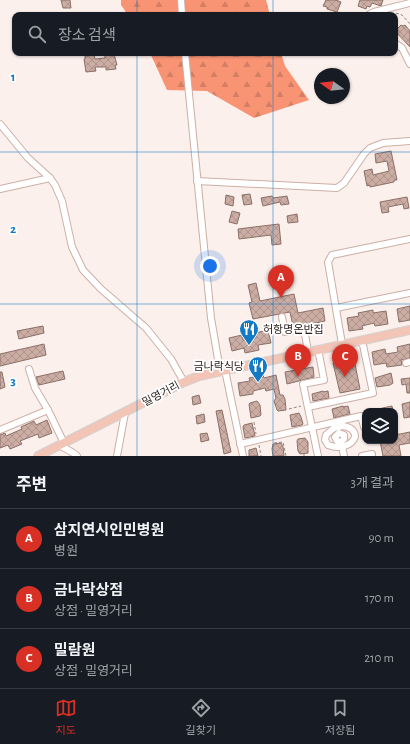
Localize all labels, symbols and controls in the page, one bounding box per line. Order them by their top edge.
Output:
search box [12,12,398,56]
icon: search [26,23,48,45]
text: 장소 검색 [58,28,116,43]
north arrow [314,68,350,104]
text: 1 [11,71,15,84]
text: 2 [10,223,16,236]
your location [200,256,220,276]
pin: A [268,265,294,298]
restaurant icon: 허항명온반집 [238,318,260,346]
place label: 허항명온반집 [263,324,324,335]
pin: B [285,344,311,377]
pin: C [332,344,358,377]
restaurant icon: 금나락식당 [247,355,269,383]
place label: 금나락식당 [193,361,244,372]
text: 3 [10,375,16,388]
street label: 밀영거리 [141,380,181,408]
map controls [362,408,398,444]
button: layers [362,408,398,444]
text: 주변 [16,476,47,493]
text: 3개 결과 [351,477,394,490]
text: 삼지연시인민병원 [54,523,164,538]
text: A [25,532,33,545]
text: 90 m [368,532,394,545]
text: 병원 [54,545,78,558]
text: 금나락상점 [54,583,123,598]
text: B [25,592,33,605]
text: 170 m [365,592,394,605]
text: 상점 · 밀영거리 [54,605,133,618]
text: 밀람원 [54,643,95,658]
text: C [26,652,32,665]
text: 210 m [364,652,394,665]
text: 상점 · 밀영거리 [54,665,133,678]
tab: 지도 [55,697,77,737]
tab: 길찾기 [186,697,216,737]
tab: 저장됨 [325,697,355,737]

